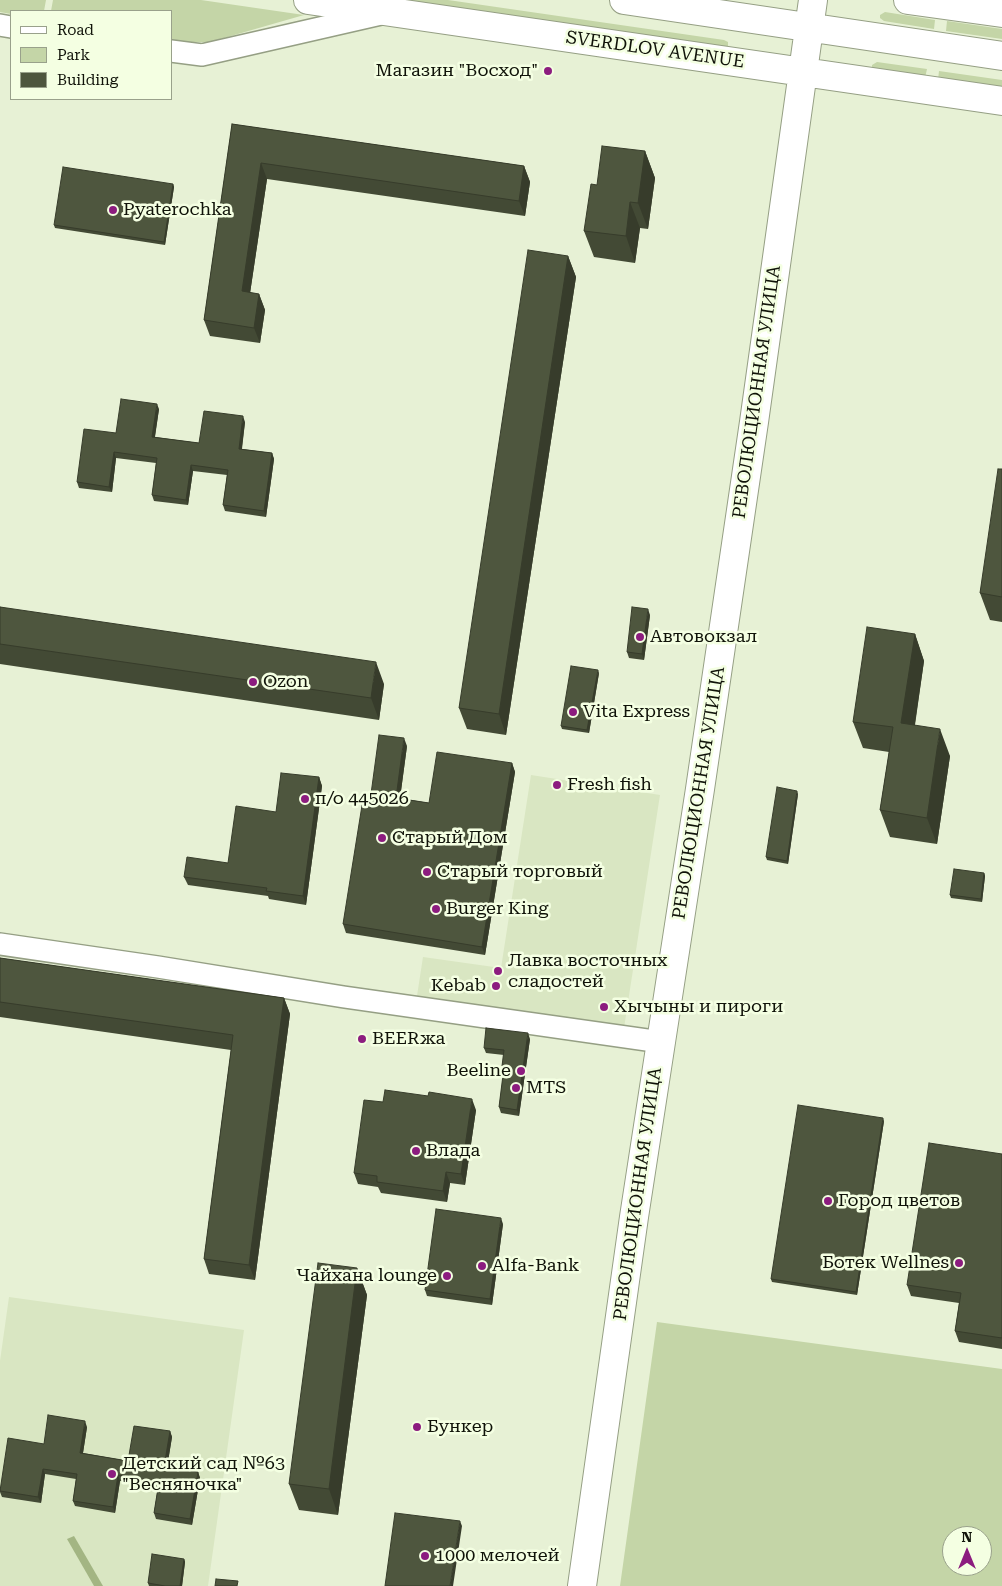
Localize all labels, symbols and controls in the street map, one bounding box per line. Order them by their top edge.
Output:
legend [10,10,172,100]
text: Road [57,21,94,39]
street label: SVERDLOV AVENUE [564,27,746,73]
text: Park [57,46,90,64]
place label: Магазин "Восход" [375,60,538,82]
marker: Магазин "Восход" [542,65,554,77]
text: Building [57,71,118,89]
place label: Pyaterochka [123,199,231,221]
marker: Pyaterochka [107,204,119,216]
street label: РЕВОЛЮЦИОННАЯ УЛИЦА [729,264,785,520]
place label: Автовокзал [650,626,757,648]
marker: Автовокзал [634,631,646,643]
street label: РЕВОЛЮЦИОННАЯ УЛИЦА [668,665,730,921]
place label: Ozon [263,671,308,693]
marker: Ozon [247,676,259,688]
place label: Vita Express [583,701,690,723]
marker: Vita Express [567,706,579,718]
place label: Fresh fish [567,774,652,796]
marker: Fresh fish [551,779,563,791]
place label: п/о 445026 [315,788,409,810]
marker: п/о 445026 [299,793,311,805]
place label: Старый Дом [392,827,508,849]
marker: Старый Дом [376,832,388,844]
place label: Старый торговый [437,861,603,883]
marker: Старый торговый [421,866,433,878]
place label: Burger King [446,898,549,920]
marker: Burger King [430,903,442,915]
place label: Лавка восточных сладостей [508,950,667,992]
marker: Лавка восточных сладостей [492,965,504,977]
place label: Kebab [431,975,486,997]
marker: Kebab [490,980,502,992]
place label: Хычыны и пироги [614,996,783,1018]
marker: Хычыны и пироги [598,1001,610,1013]
place label: BEERжа [372,1028,445,1050]
marker: BEERжа [356,1033,368,1045]
place label: Beeline [446,1060,511,1082]
marker: Beeline [515,1065,527,1077]
street label: РЕВОЛЮЦИОННАЯ УЛИЦА [610,1066,666,1322]
place label: MTS [526,1077,566,1099]
marker: MTS [510,1082,522,1094]
place label: Влада [426,1140,480,1162]
marker: Влада [410,1145,422,1157]
place label: Город цветов [838,1190,960,1212]
marker: Город цветов [822,1195,834,1207]
place label: Ботек Wellnes [822,1252,949,1274]
place label: Alfa-Bank [492,1255,579,1277]
marker: Ботек Wellnes [953,1257,965,1269]
marker: Alfa-Bank [476,1260,488,1272]
place label: Чайхана lounge [296,1265,437,1287]
marker: Чайхана lounge [441,1270,453,1282]
place label: Бункер [427,1416,493,1438]
marker: Бункер [411,1421,423,1433]
place label: Детский сад №63 "Весняночка" [122,1453,285,1496]
marker: Детский сад №63 "Весняночка" [106,1468,118,1480]
north arrow [942,1526,992,1576]
text: N [962,1529,972,1545]
place label: 1000 мелочей [435,1545,560,1567]
marker: 1000 мелочей [419,1550,431,1562]

